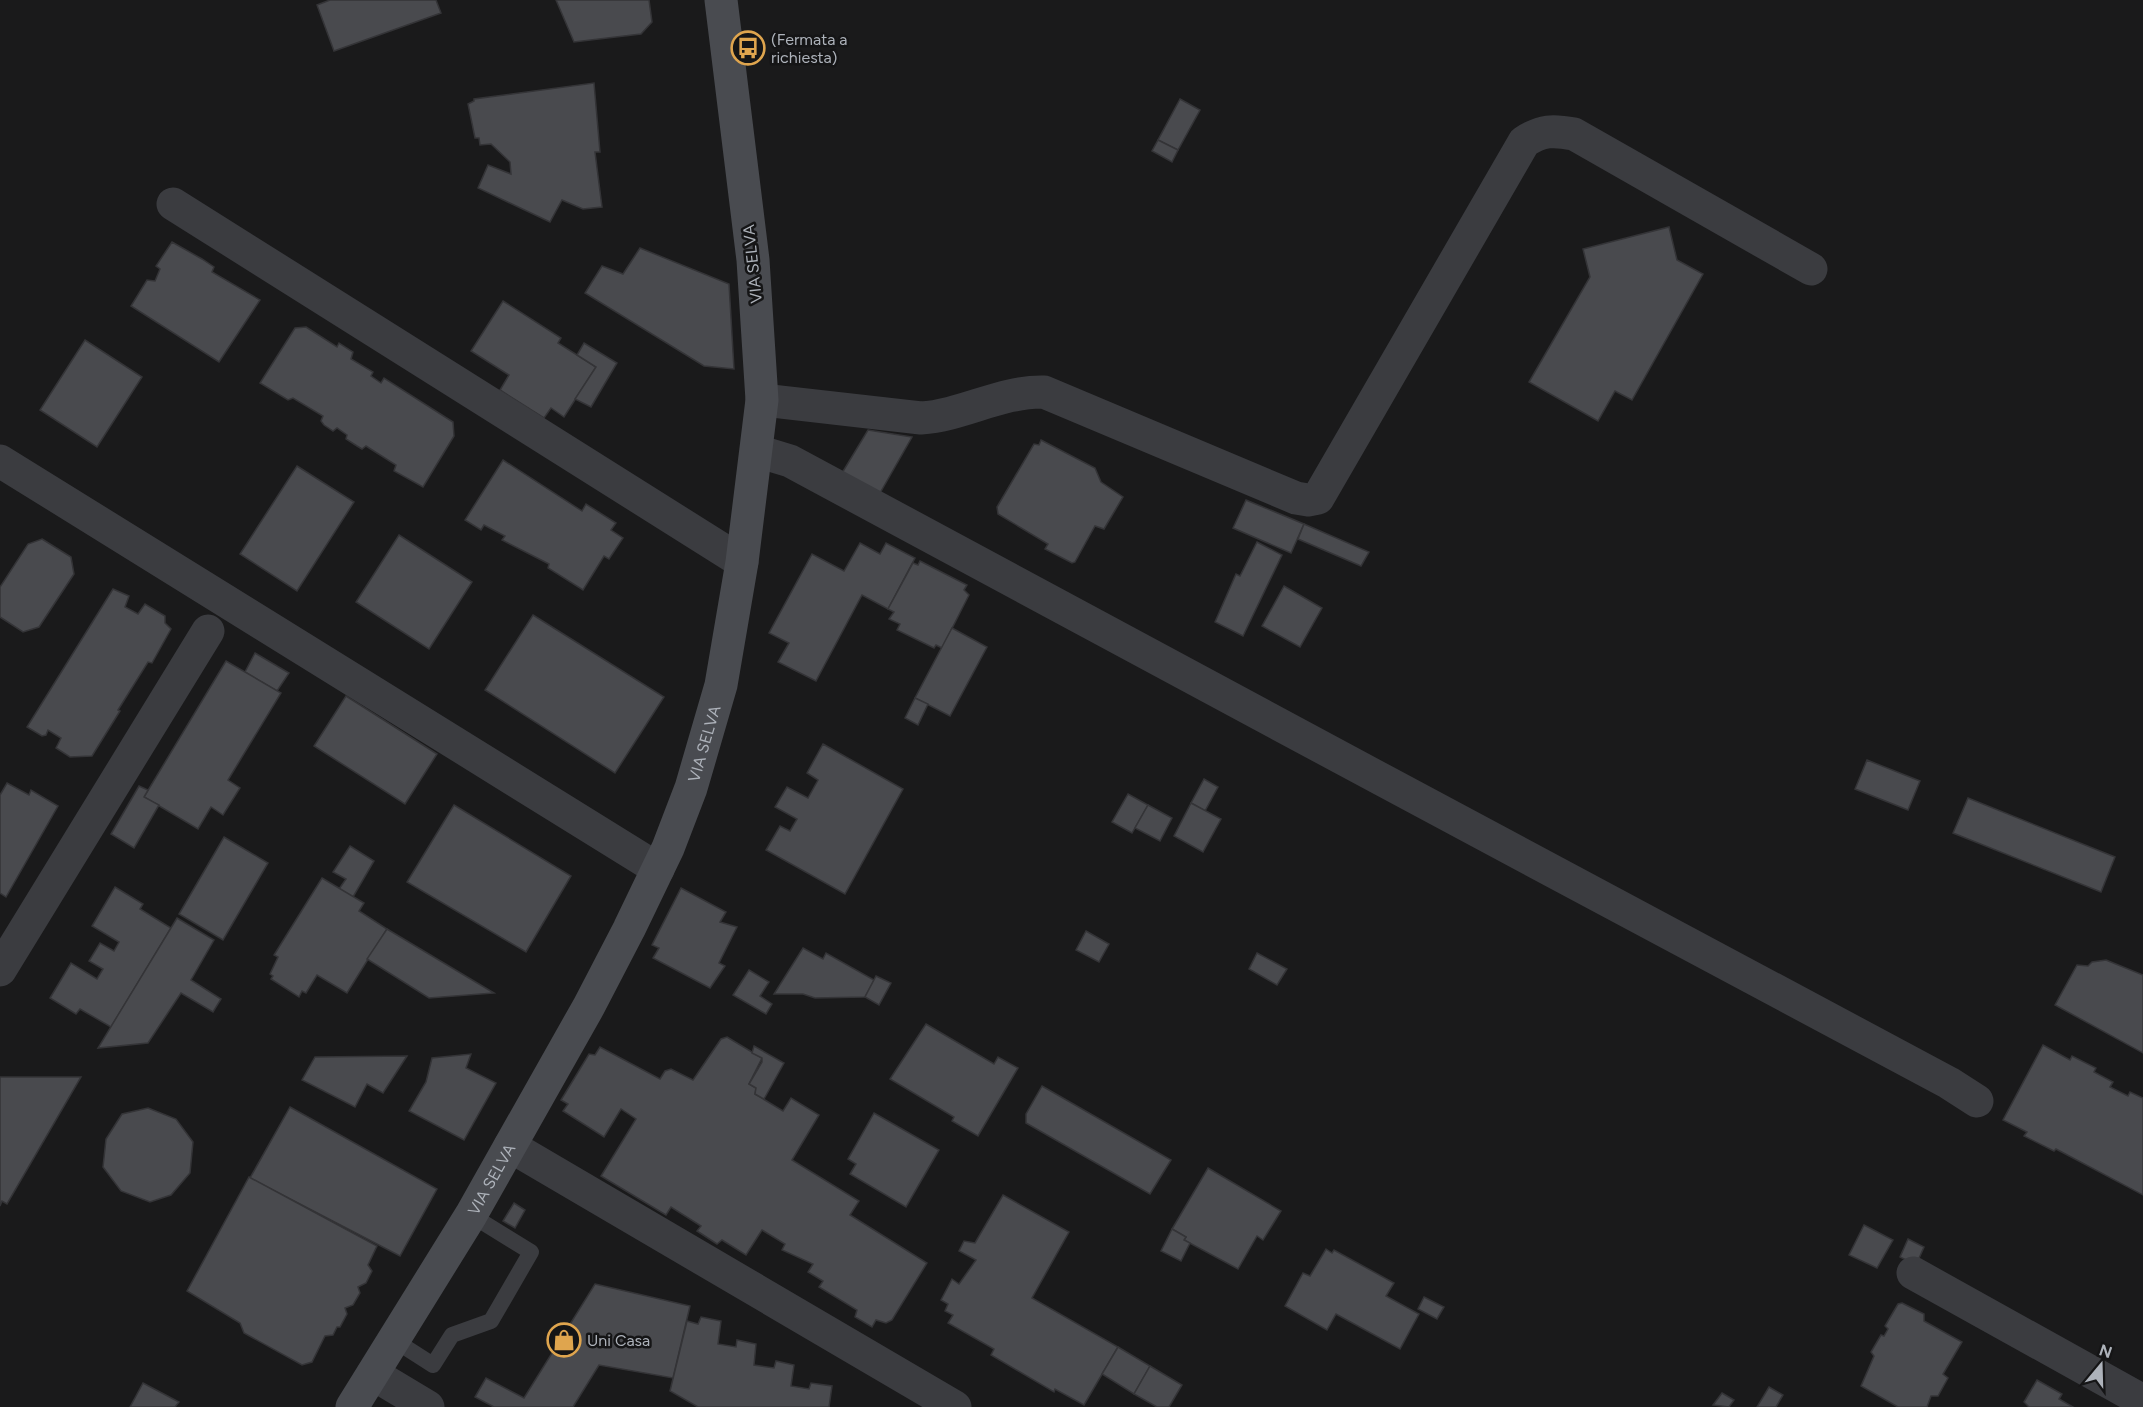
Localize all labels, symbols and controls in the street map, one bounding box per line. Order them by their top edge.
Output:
bus stop icon: (Fermata a richiesta) [730,30,766,66]
place label: (Fermata a richiesta) [771,30,847,67]
street label: VIA SELVA [739,223,766,304]
street label: VIA SELVA [684,703,725,784]
street label: VIA SELVA [464,1140,519,1219]
shop icon: Uni Casa [546,1322,582,1358]
place label: Uni Casa [587,1331,650,1350]
north arrow [2071,1335,2131,1395]
text: N [2097,1340,2115,1362]

